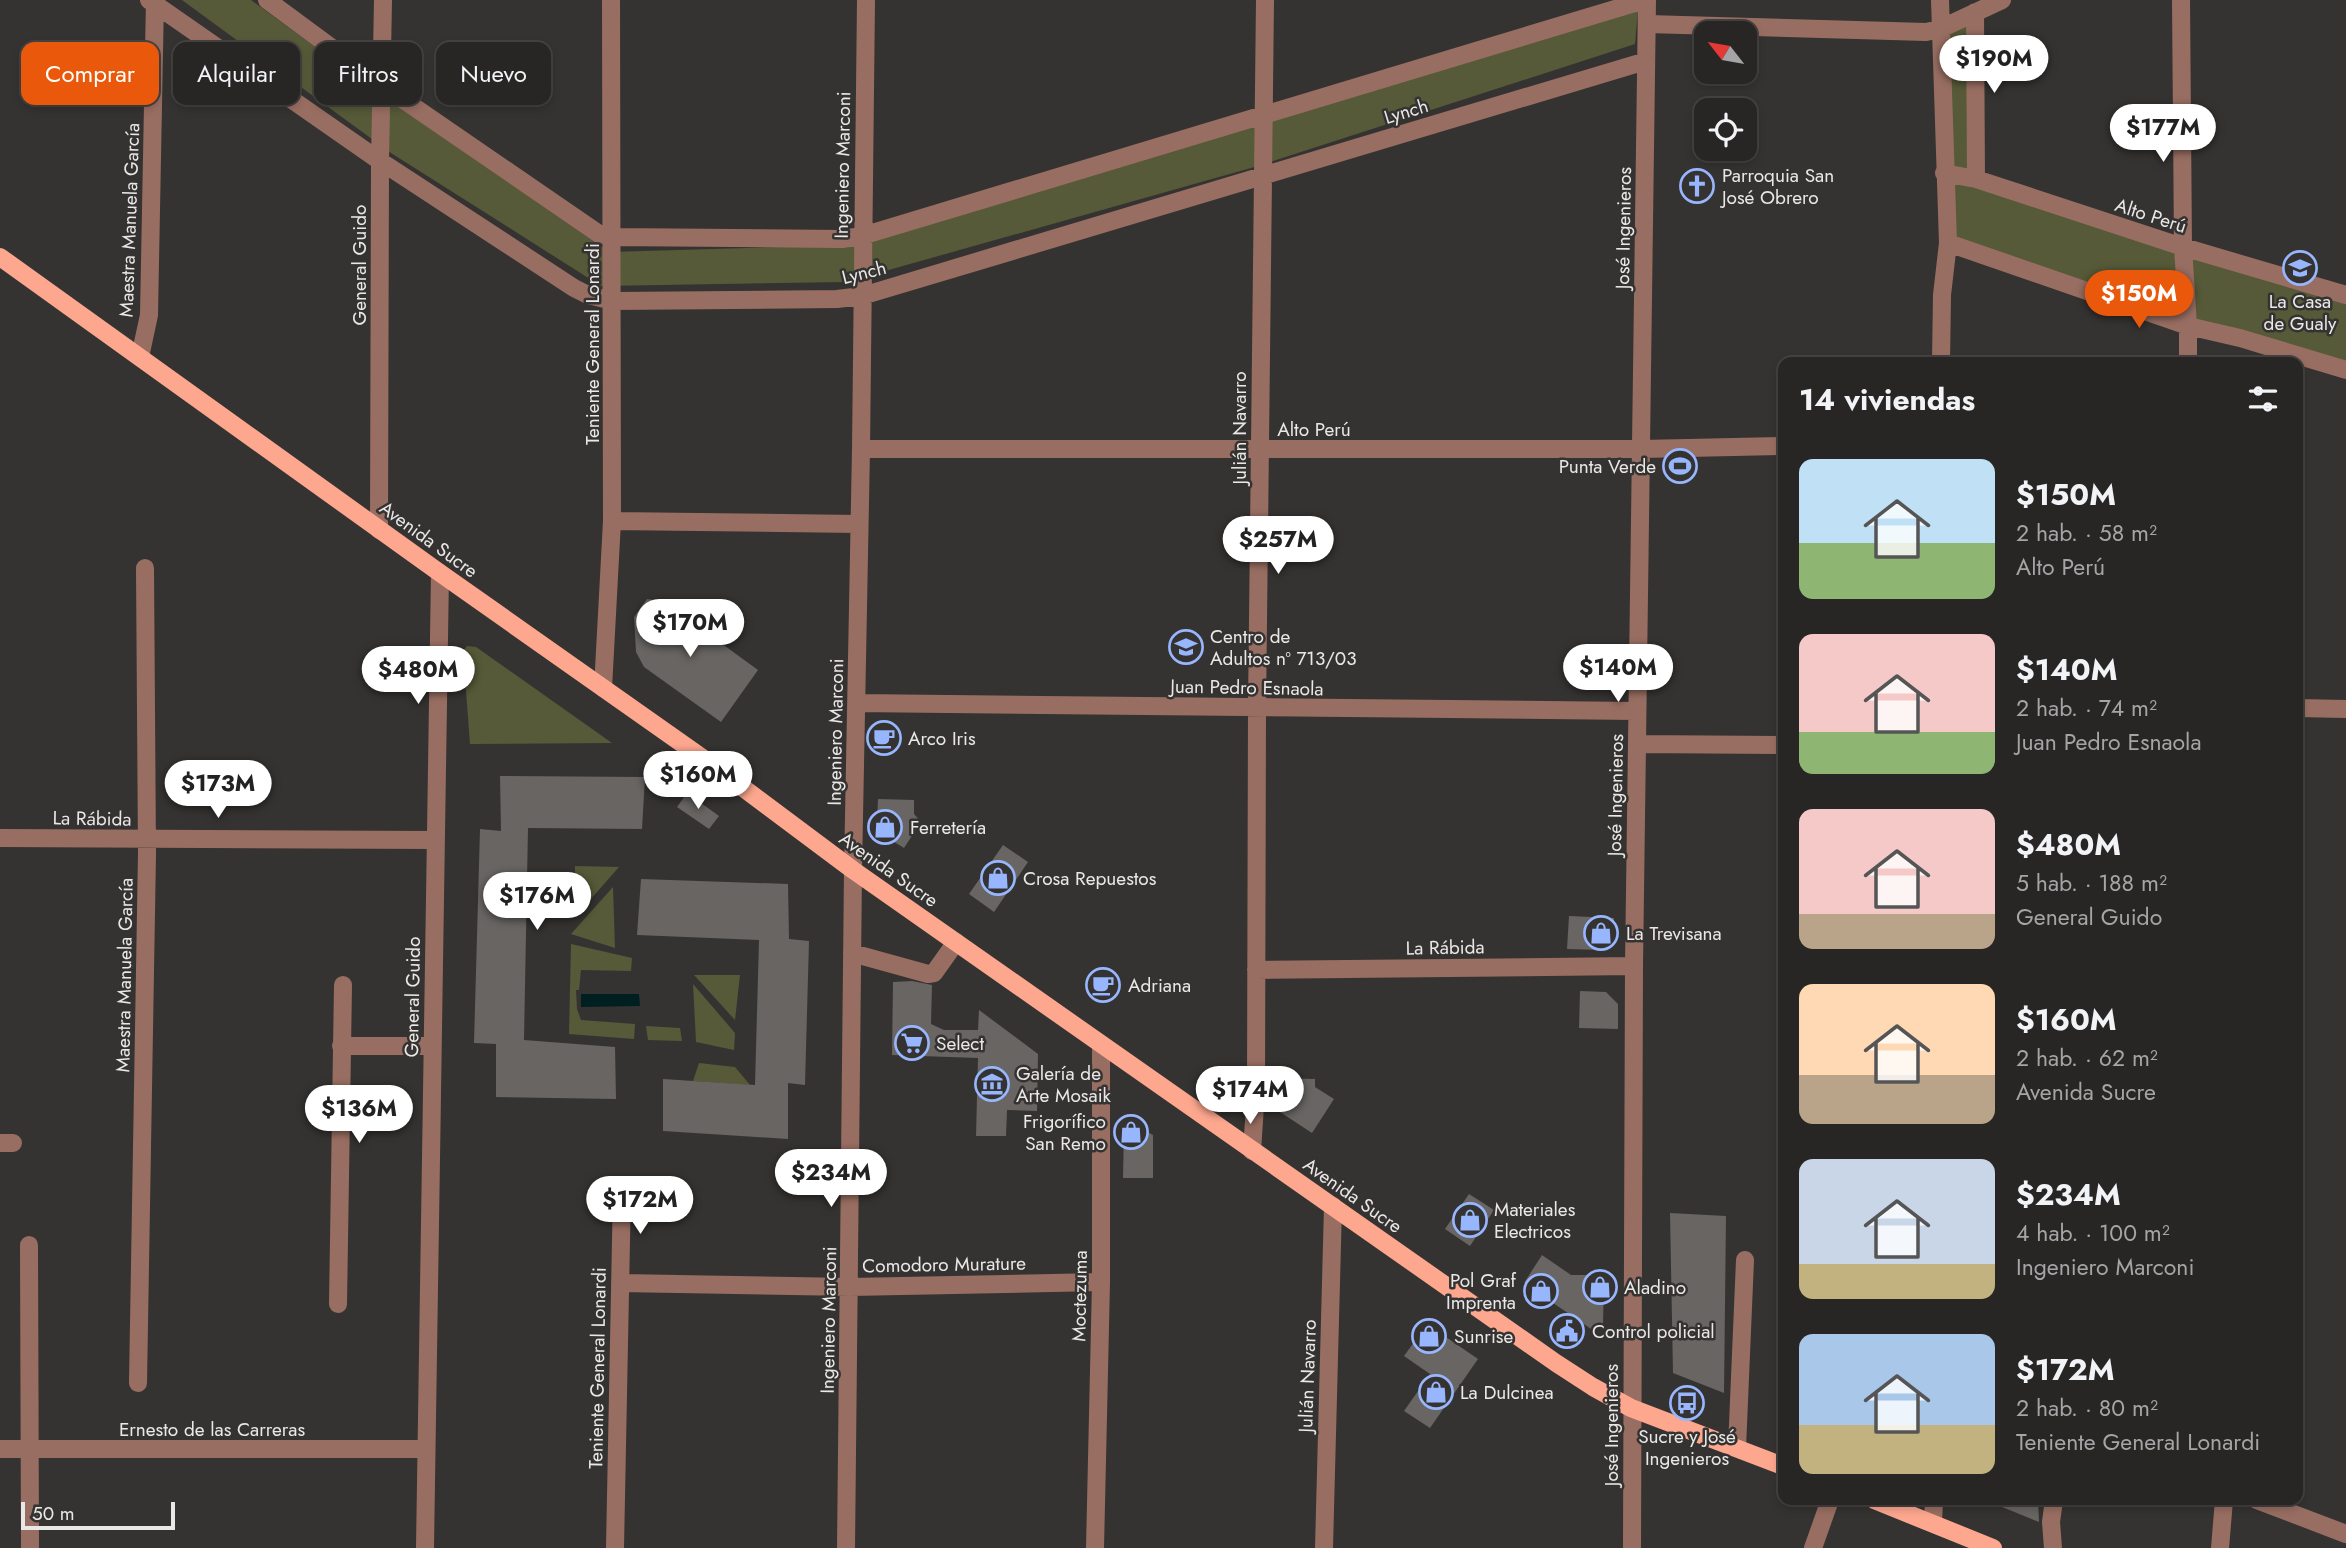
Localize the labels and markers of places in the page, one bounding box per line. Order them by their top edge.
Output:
pin: $190M [1945,36,2043,95]
pin: $177M [2114,104,2212,164]
place label: Parroquia San José Obrero [1719,162,1834,211]
church icon: Parroquia San José Obrero [1678,167,1716,205]
school or university icon: La Casa de Gualy [2281,249,2319,287]
pin: $150M [2090,270,2188,330]
place label: La Casa de Gualy [2264,288,2337,337]
sports icon: Punta Verde [1661,447,1699,485]
place label: Punta Verde [1559,453,1656,480]
pin: $257M [1229,516,1327,576]
pin: $170M [641,600,739,659]
place label: Centro de Adultos nº 713/03 [1210,623,1357,672]
school or university icon: Centro de Adultos nº 713/03 [1167,628,1205,666]
pin: $140M [1569,644,1667,704]
pin: $480M [369,646,467,706]
cafe icon: Arco Iris [865,719,903,757]
place label: Arco Iris [908,725,976,752]
pin: $160M [649,752,747,811]
pin: $173M [169,760,267,820]
shop icon: Ferretería [866,808,904,846]
place label: Ferretería [910,814,986,841]
shop icon: Crosa Repuestos [979,859,1017,897]
place label: Crosa Repuestos [1023,865,1157,892]
pin: $176M [488,872,586,932]
shop icon: La Trevisana [1582,914,1620,952]
place label: La Trevisana [1626,920,1722,947]
cafe icon: Adriana [1084,966,1122,1004]
place label: Adriana [1128,972,1191,999]
supermarket icon: Select [893,1024,931,1062]
place label: Select [936,1030,984,1057]
place label: Galería de Arte Mosaik [1016,1060,1112,1109]
museum icon: Galería de Arte Mosaik [973,1065,1011,1103]
pin: $174M [1201,1066,1299,1126]
pin: $136M [310,1086,408,1145]
place label: Frigorífico San Remo [1023,1108,1106,1157]
shop icon: Frigorífico San Remo [1112,1113,1150,1151]
pin: $234M [782,1150,880,1209]
pin: $172M [591,1176,689,1236]
place label: Materiales Electricos [1494,1196,1576,1245]
shop icon: Materiales Electricos [1451,1201,1489,1239]
place label: Pol Graf Imprenta [1446,1267,1517,1316]
shop icon: Aladino [1581,1268,1619,1306]
shop icon: Pol Graf Imprenta [1522,1272,1560,1310]
place label: Aladino [1624,1274,1686,1301]
public building icon: Control policial [1548,1312,1586,1350]
shop icon: Sunrise [1410,1317,1448,1355]
place label: Control policial [1592,1318,1715,1345]
place label: Sunrise [1454,1323,1513,1350]
shop icon: La Dulcinea [1417,1373,1455,1411]
place label: La Dulcinea [1460,1379,1554,1406]
bus stop icon: Sucre y José Ingenieros [1668,1384,1706,1422]
place label: Sucre y José Ingenieros [1638,1423,1736,1472]

